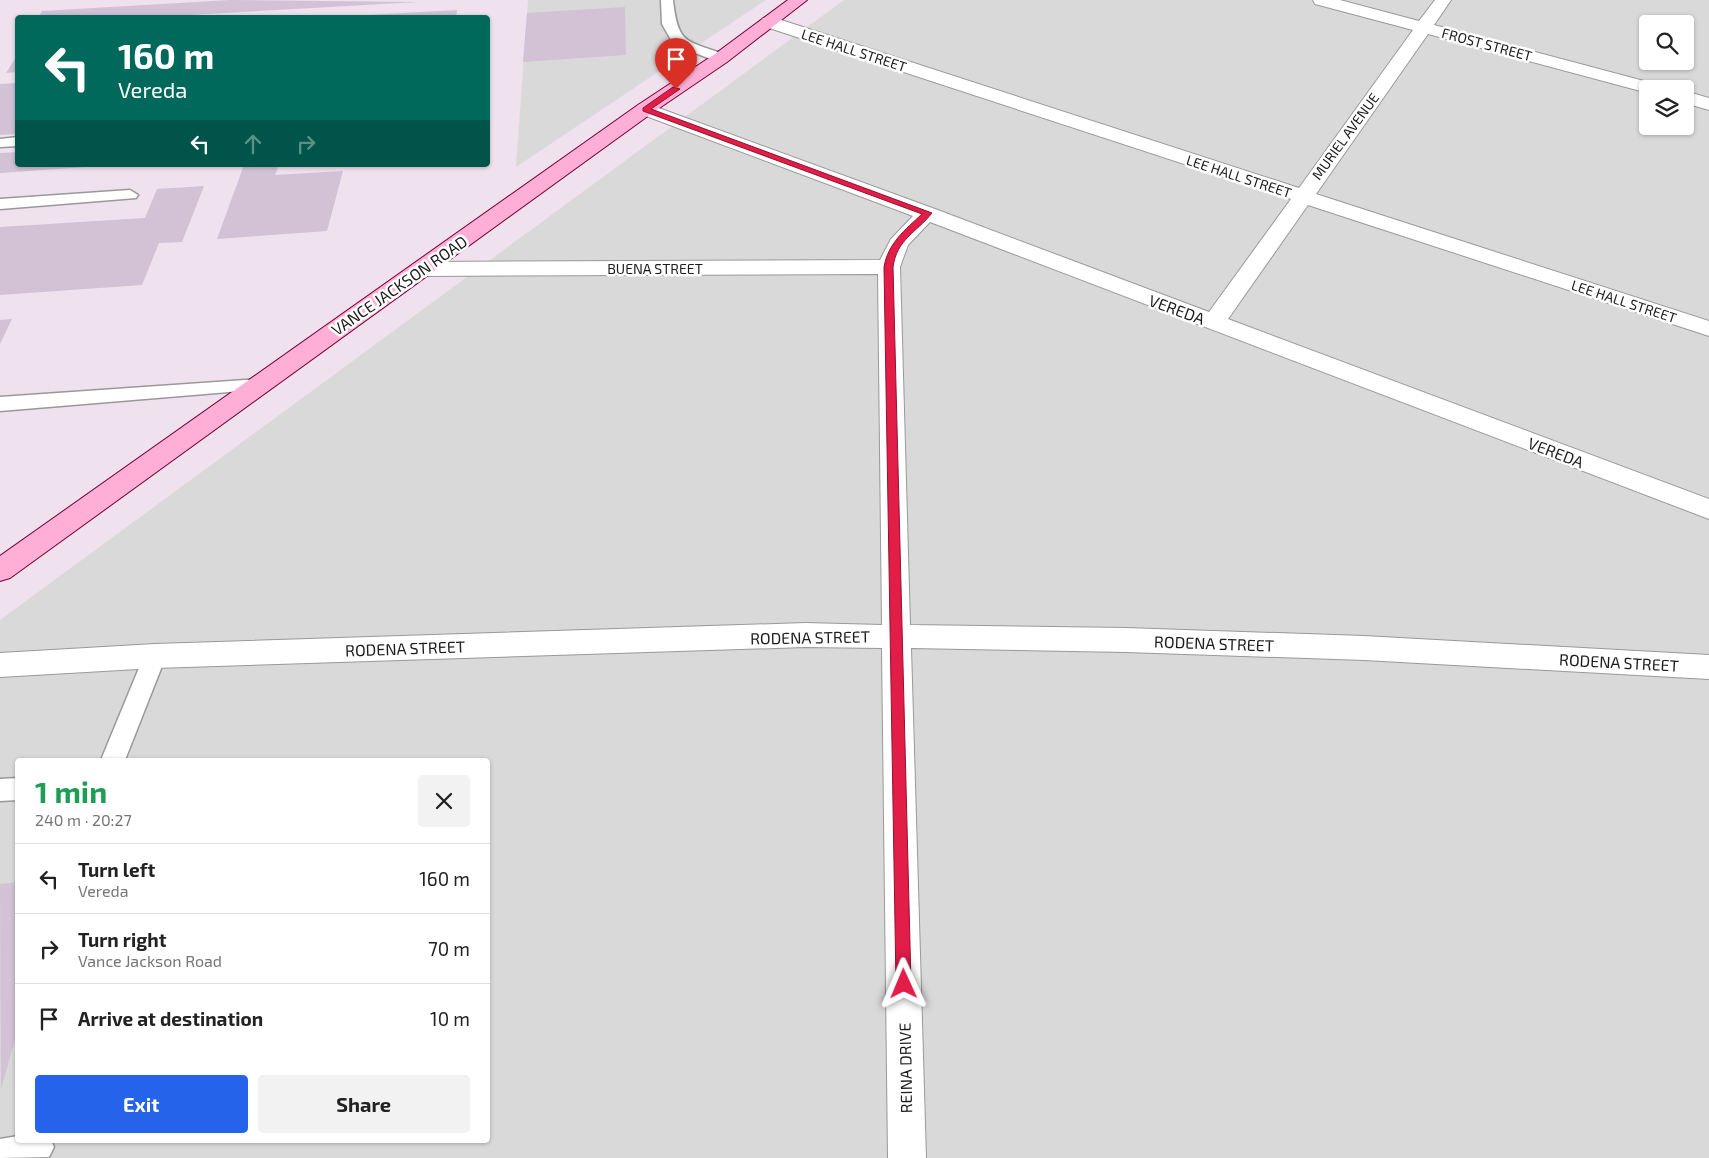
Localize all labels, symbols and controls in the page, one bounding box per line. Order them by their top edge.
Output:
map controls [1639,15,1694,135]
button: search [1639,15,1694,70]
street label: FROST STREET [1440,24,1534,64]
street label: LEE HALL STREET [799,25,909,75]
text: 160 m [118,34,214,76]
icon: left [35,35,100,100]
pin [655,38,697,89]
icon: arrive [662,45,690,73]
text: Vereda [118,76,187,102]
button: layers [1639,80,1694,135]
street label: MURIEL AVENUE [1308,89,1382,183]
icon: left [186,130,214,158]
icon: ahead [239,130,267,158]
icon: right [292,130,320,158]
street label: LEE HALL STREET [1184,151,1294,201]
street label: VANCE JACKSON ROAD [328,231,470,339]
street label: BUENA STREET [607,260,703,277]
street label: LEE HALL STREET [1569,276,1679,326]
street label: VEREDA [1146,290,1208,328]
street label: VEREDA [1525,433,1587,471]
street label: RODENA STREET [750,626,870,648]
street label: RODENA STREET [1154,631,1274,655]
street label: RODENA STREET [345,636,465,660]
street label: RODENA STREET [1559,649,1679,675]
text: 1 min [35,773,107,809]
button: close [418,775,470,827]
text: 240 m · 20:27 [35,810,132,829]
text: Turn left [78,858,155,881]
icon: left [35,865,63,893]
text: 160 m [419,867,470,890]
text: Vereda [78,881,128,900]
text: Turn right [78,928,166,951]
icon: right [35,935,63,963]
text: 70 m [428,937,470,960]
text: Vance Jackson Road [78,951,222,970]
position arrow [877,957,929,1009]
icon: arrive [35,1005,63,1033]
text: Arrive at destination [78,1007,263,1030]
text: 10 m [430,1007,470,1030]
street label: REINA DRIVE [895,1022,915,1114]
button: Exit [35,1075,248,1133]
button: Share [258,1075,470,1133]

